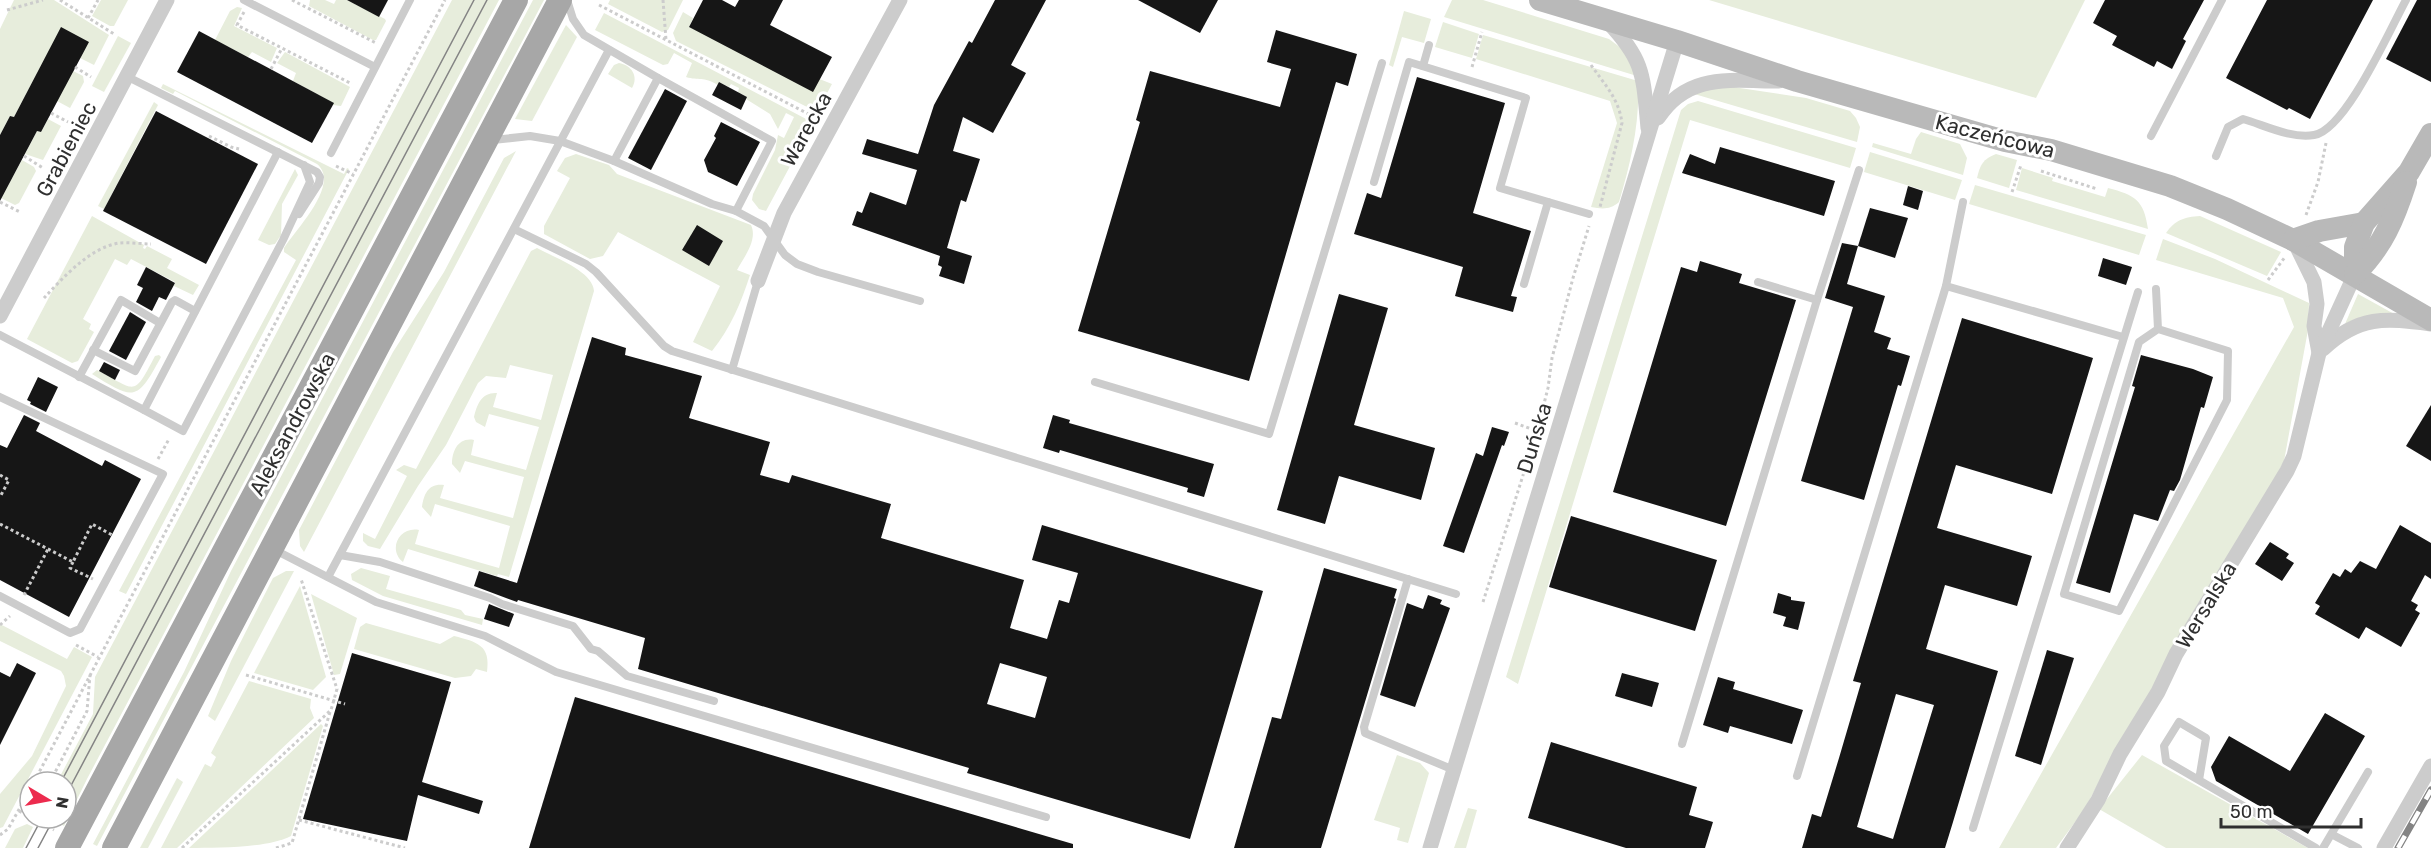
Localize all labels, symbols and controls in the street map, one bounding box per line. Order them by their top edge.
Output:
street label: Warecka [775,87,837,171]
street label: Grabieniec [31,97,101,201]
street label: Kaczeńcowa [1933,109,2057,163]
street label: Aleksandrowska [244,348,340,500]
street label: Duńska [1511,400,1557,476]
street label: Wersalska [2170,557,2242,653]
north arrow [18,770,78,830]
scale bar [2221,791,2360,829]
text: N [52,795,73,810]
text: 50 m [2230,801,2273,823]

